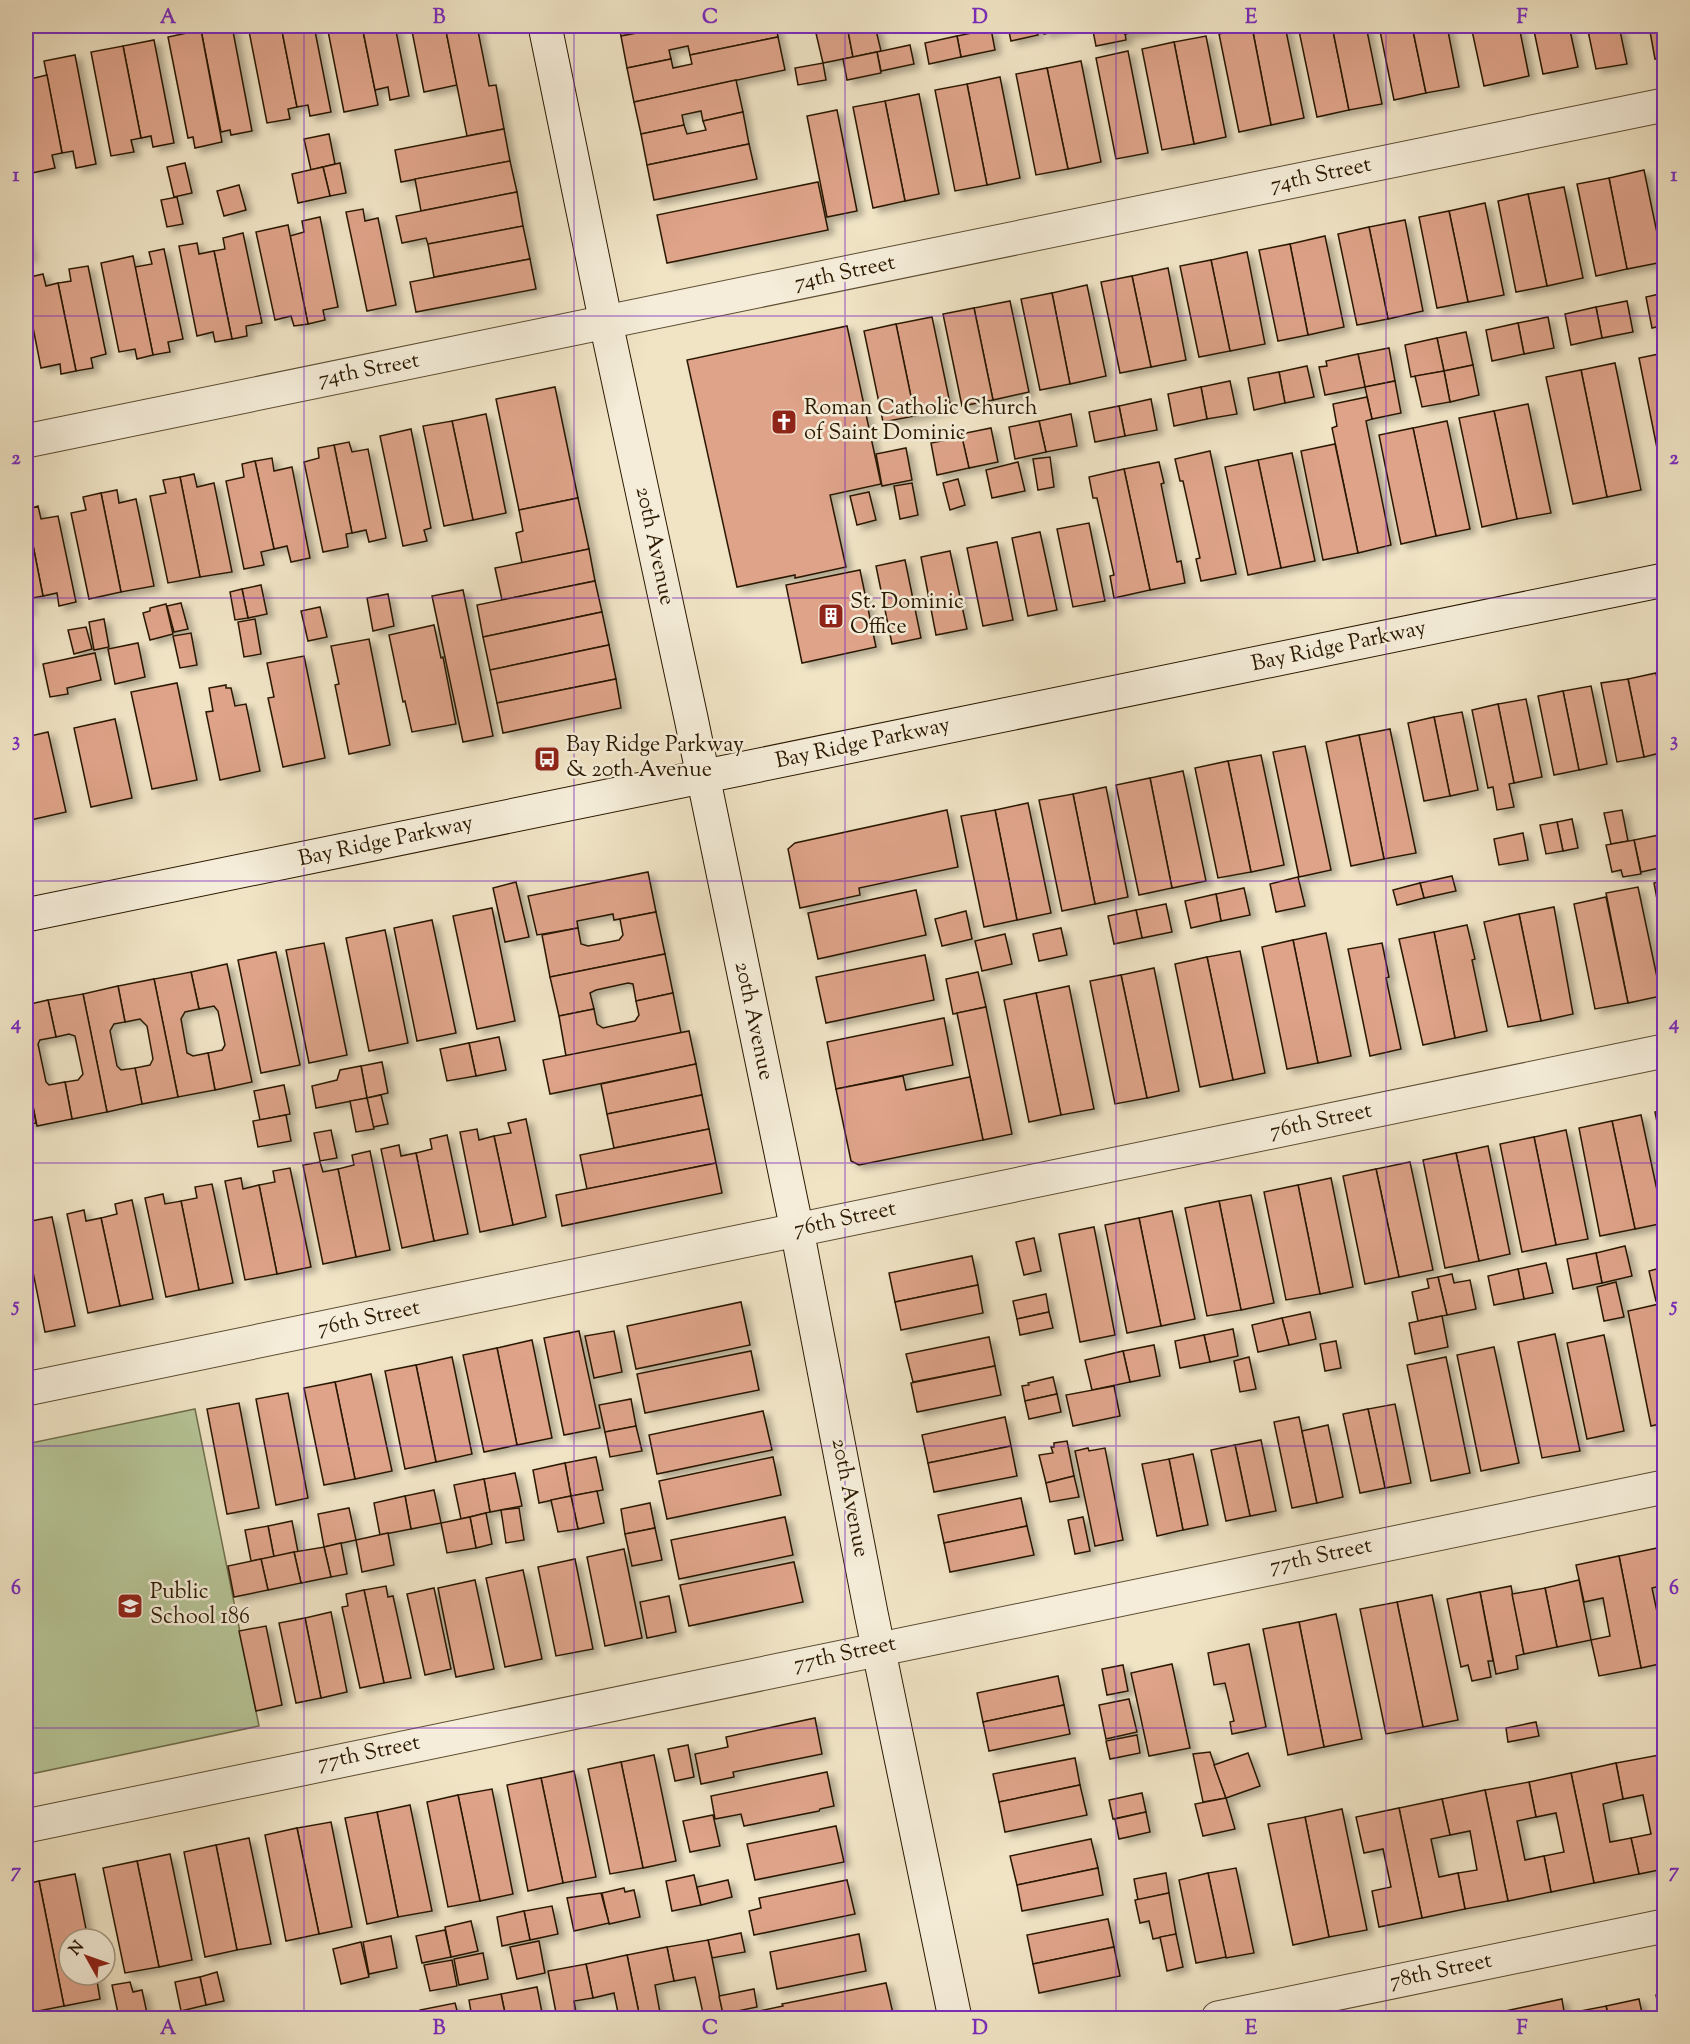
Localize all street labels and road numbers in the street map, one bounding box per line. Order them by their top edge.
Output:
street label: 74th Street [1268,150,1375,202]
street label: 74th Street [792,248,899,300]
street label: 74th Street [316,345,423,396]
street label: 20th Avenue [626,484,682,608]
street label: Bay Ridge Parkway [1249,613,1429,681]
street label: Bay Ridge Parkway [773,710,953,778]
street label: Bay Ridge Parkway [296,808,476,876]
street label: 20th Avenue [725,959,781,1083]
street label: 76th Street [1267,1095,1376,1148]
street label: 76th Street [791,1193,900,1246]
street label: 76th Street [315,1292,424,1345]
street label: 20th Avenue [822,1436,876,1560]
street label: 77th Street [1267,1530,1376,1583]
street label: 77th Street [791,1628,900,1681]
street label: 77th Street [315,1727,424,1780]
street label: 78th Street [1387,1945,1496,1998]

